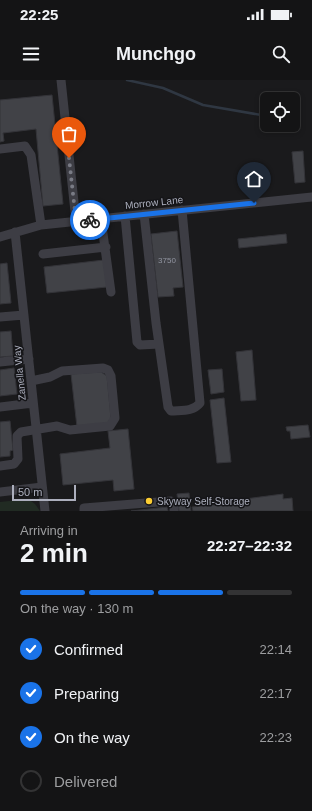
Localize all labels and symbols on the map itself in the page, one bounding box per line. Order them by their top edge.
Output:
pin [52,117,86,158]
pin [237,162,271,203]
street label: Morrow Lane [124,194,184,211]
courier [70,200,110,240]
house number: 3750 [158,256,176,265]
street label: Zanella Way [11,345,28,401]
scale bar [12,483,76,502]
marker: Skyway Self-Storage [144,496,154,506]
place label: Skyway Self-Storage [157,496,250,507]

